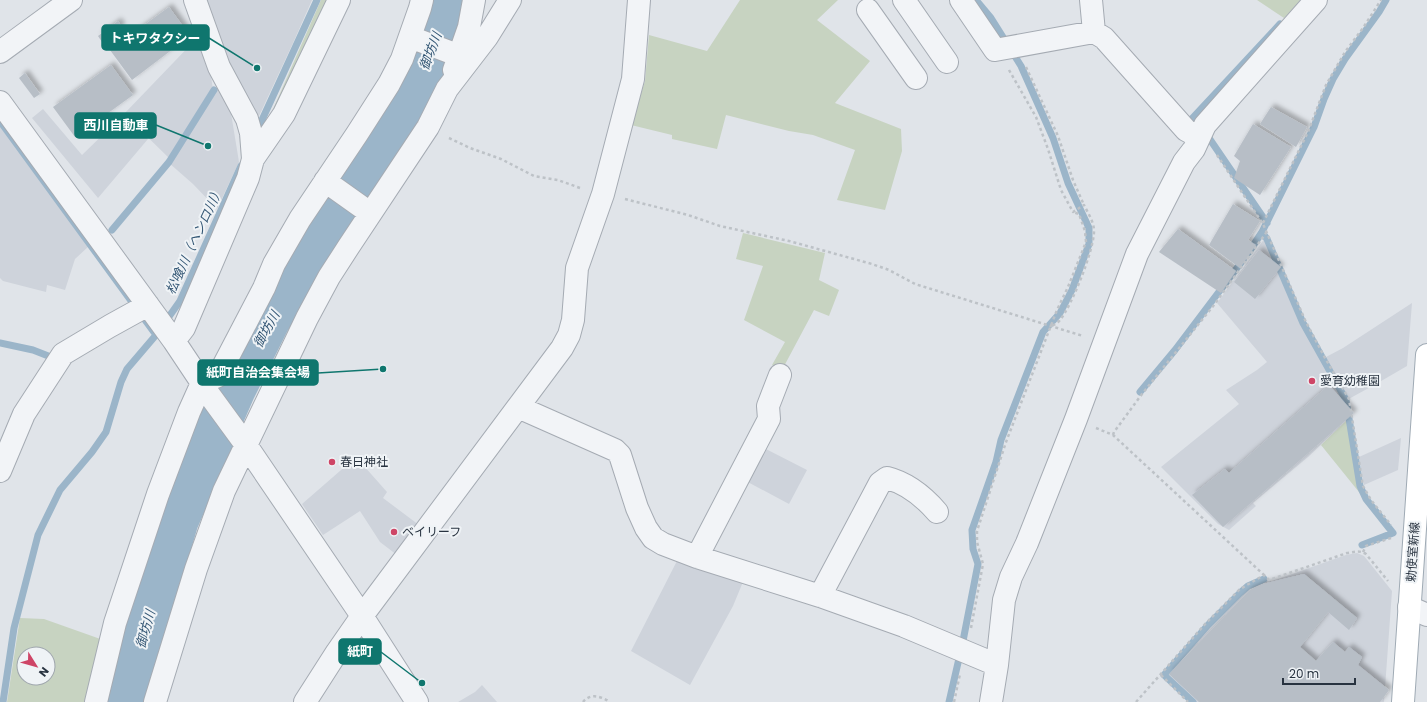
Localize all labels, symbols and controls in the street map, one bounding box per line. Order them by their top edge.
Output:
callout: トキワタクシー [102,25,209,50]
water label: 御坊川 [415,28,447,73]
text: トキワタクシー [109,29,201,48]
callout: 西川自動車 [75,113,156,138]
text: 西川自動車 [83,116,149,135]
water label: 松喰川（ヘンロ川） [161,183,228,297]
water label: 御坊川 [249,306,285,351]
callout: 紙町自治会集会場 [198,360,318,385]
text: 紙町自治会集会場 [206,363,310,382]
place label: 愛育幼稚園 [1320,372,1380,389]
marker: 愛育幼稚園 [1307,376,1317,386]
place label: 春日神社 [340,453,388,470]
marker: 春日神社 [327,457,337,467]
street label: 勅使室新線 [1402,521,1423,582]
place label: ベイリーフ [402,523,461,540]
marker: ベイリーフ [389,527,399,537]
water label: 御坊川 [131,606,161,651]
callout: 紙町 [339,639,381,664]
text: 紙町 [347,642,373,661]
north arrow [16,646,56,686]
scale bar [1283,660,1355,686]
text: N [35,664,53,680]
text: 20 m [1289,665,1319,682]

